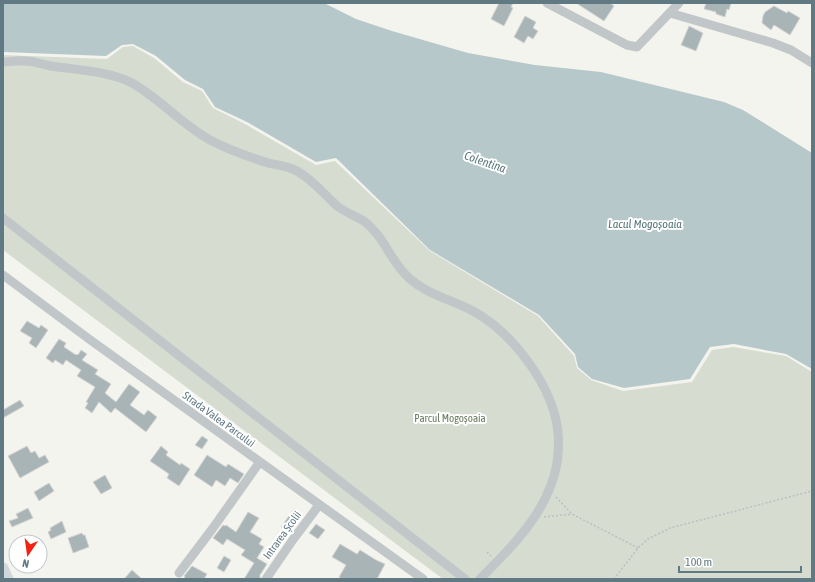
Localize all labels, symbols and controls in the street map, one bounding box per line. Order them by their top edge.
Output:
water label: Colentina [462,148,508,176]
water label: Lacul Mogoșoaia [608,217,682,231]
street label: Strada Valea Parcului [181,389,257,449]
park label: Parcul Mogoșoaia [414,412,486,424]
street label: Intrarea Școlii [261,509,303,561]
north arrow [8,534,48,574]
scale bar [679,548,801,574]
text: 100 m [685,555,712,569]
text: N [21,557,30,570]

